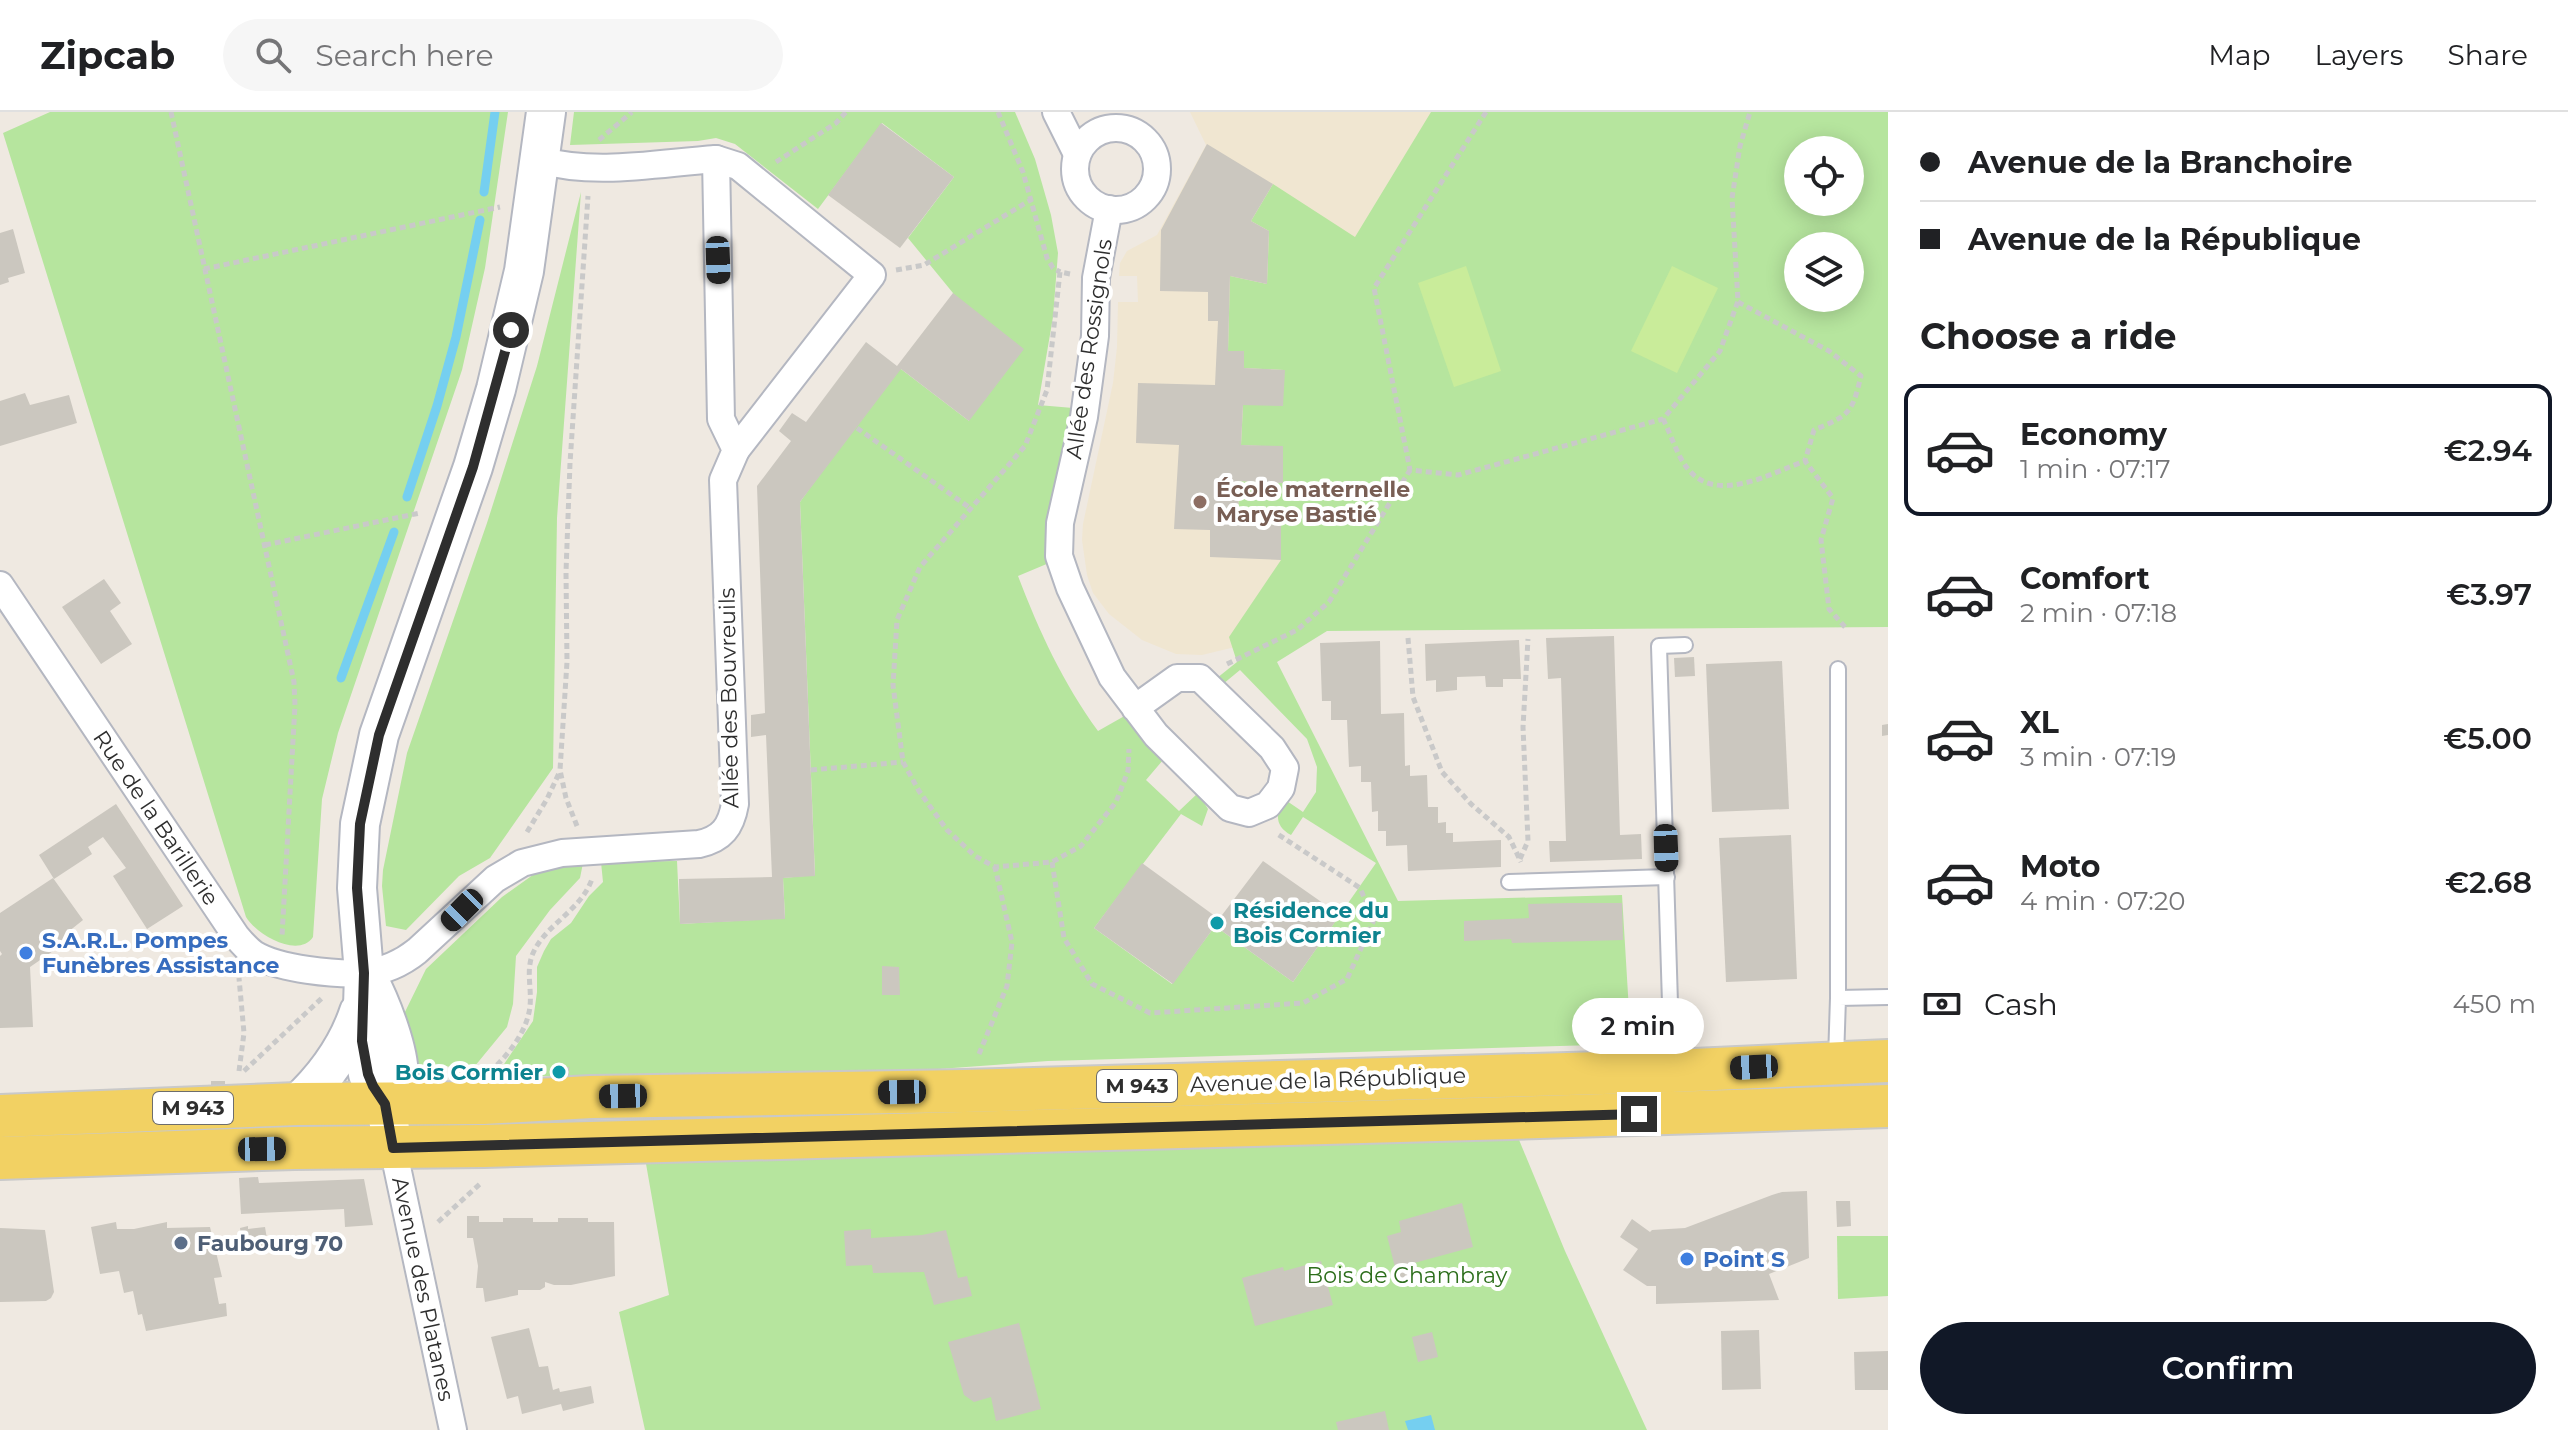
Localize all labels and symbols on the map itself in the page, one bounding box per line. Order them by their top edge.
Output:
car [705,236,731,284]
street label: Allée des Rossignols [1060,237,1118,461]
route start [493,312,529,348]
place label: École maternelle Maryse Bastié [1216,476,1410,528]
marker: École maternelle Maryse Bastié [1191,493,1209,511]
street label: Allée des Bouvreuils [714,587,744,809]
street label: Rue de la Barillerie [87,725,225,911]
car [1653,824,1679,872]
car [437,885,487,935]
place label: Résidence du Bois Cormier [1233,897,1389,949]
marker: Résidence du Bois Cormier [1208,914,1226,932]
place label: S.A.R.L. Pompes Funèbres Assistance [42,927,280,979]
marker: S.A.R.L. Pompes Funèbres Assistance [17,944,35,962]
callout: 2 min [1573,998,1705,1054]
car [1729,1054,1779,1080]
place label: Bois Cormier [395,1059,543,1086]
street label: Avenue de la République [1190,1062,1466,1098]
marker: Bois Cormier [550,1063,568,1081]
road number: M 943 [1097,1070,1177,1102]
car [878,1080,926,1104]
car [599,1084,647,1108]
road number: M 943 [153,1092,233,1124]
route end [1621,1096,1657,1132]
car [238,1137,286,1161]
street label: Avenue des Platanes [386,1174,460,1404]
place label: Faubourg 70 [197,1230,343,1257]
marker: Faubourg 70 [172,1234,190,1252]
place label: Point S [1703,1246,1785,1273]
marker: Point S [1678,1250,1696,1268]
park label: Bois de Chambray [1307,1262,1508,1289]

